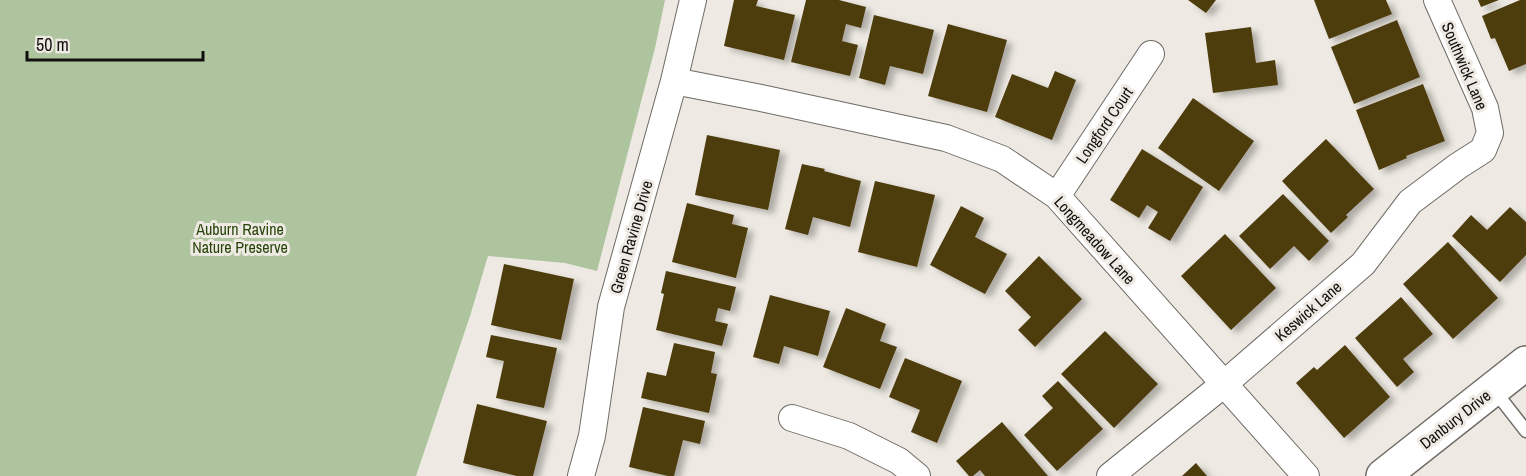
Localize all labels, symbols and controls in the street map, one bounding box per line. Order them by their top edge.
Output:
street label: Southwick Lane [1437,19,1493,113]
scale bar [27,24,202,62]
text: 50 m [36,32,69,57]
street label: Longford Court [1070,82,1138,167]
street label: Green Ravine Drive [604,178,658,296]
street label: Longmeadow Lane [1049,191,1141,289]
park label: Auburn Ravine Nature Preserve [192,218,288,258]
street label: Keswick Lane [1270,276,1346,346]
street label: Danbury Drive [1415,384,1495,454]

